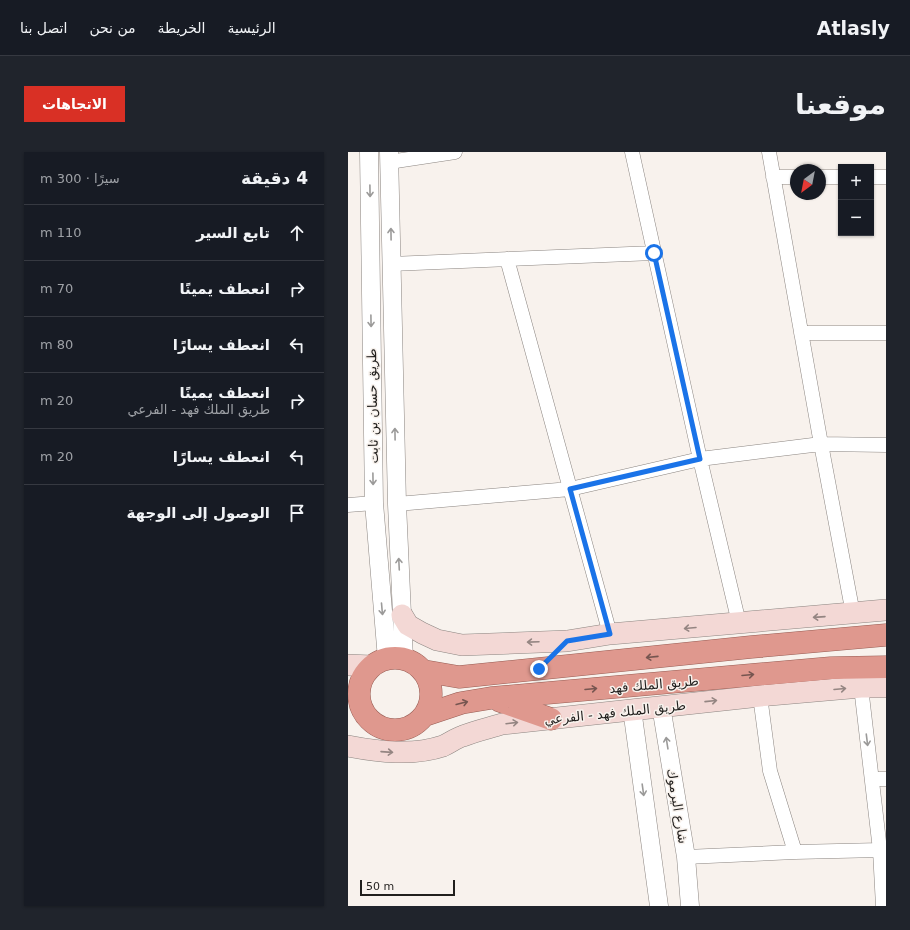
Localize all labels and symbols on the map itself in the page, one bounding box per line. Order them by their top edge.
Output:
north arrow [790,164,826,200]
one-way arrow [366,184,373,197]
one-way arrow [387,228,395,241]
route start [645,244,663,262]
one-way arrow [367,314,375,327]
street label: طريق حسان بن ثابت [364,348,382,464]
one-way arrow [391,428,399,441]
one-way arrow [370,472,377,485]
one-way arrow [396,558,403,571]
one-way arrow [379,602,386,615]
one-way arrow [813,613,826,620]
one-way arrow [684,624,697,631]
one-way arrow [527,638,540,646]
one-way arrow [646,654,659,661]
route end [530,660,548,678]
one-way arrow [741,672,754,679]
street label: طريق الملك فهد [609,673,699,697]
one-way arrow [833,685,846,693]
one-way arrow [584,686,597,693]
one-way arrow [704,697,717,705]
street label: طريق الملك فهد - الفرعي [543,698,687,728]
one-way arrow [455,699,468,707]
one-way arrow [505,719,518,727]
one-way arrow [863,733,871,746]
one-way arrow [663,737,671,750]
one-way arrow [380,748,393,755]
street label: شارع اليرموك [663,767,691,845]
one-way arrow [639,783,647,796]
scale bar [360,878,455,897]

